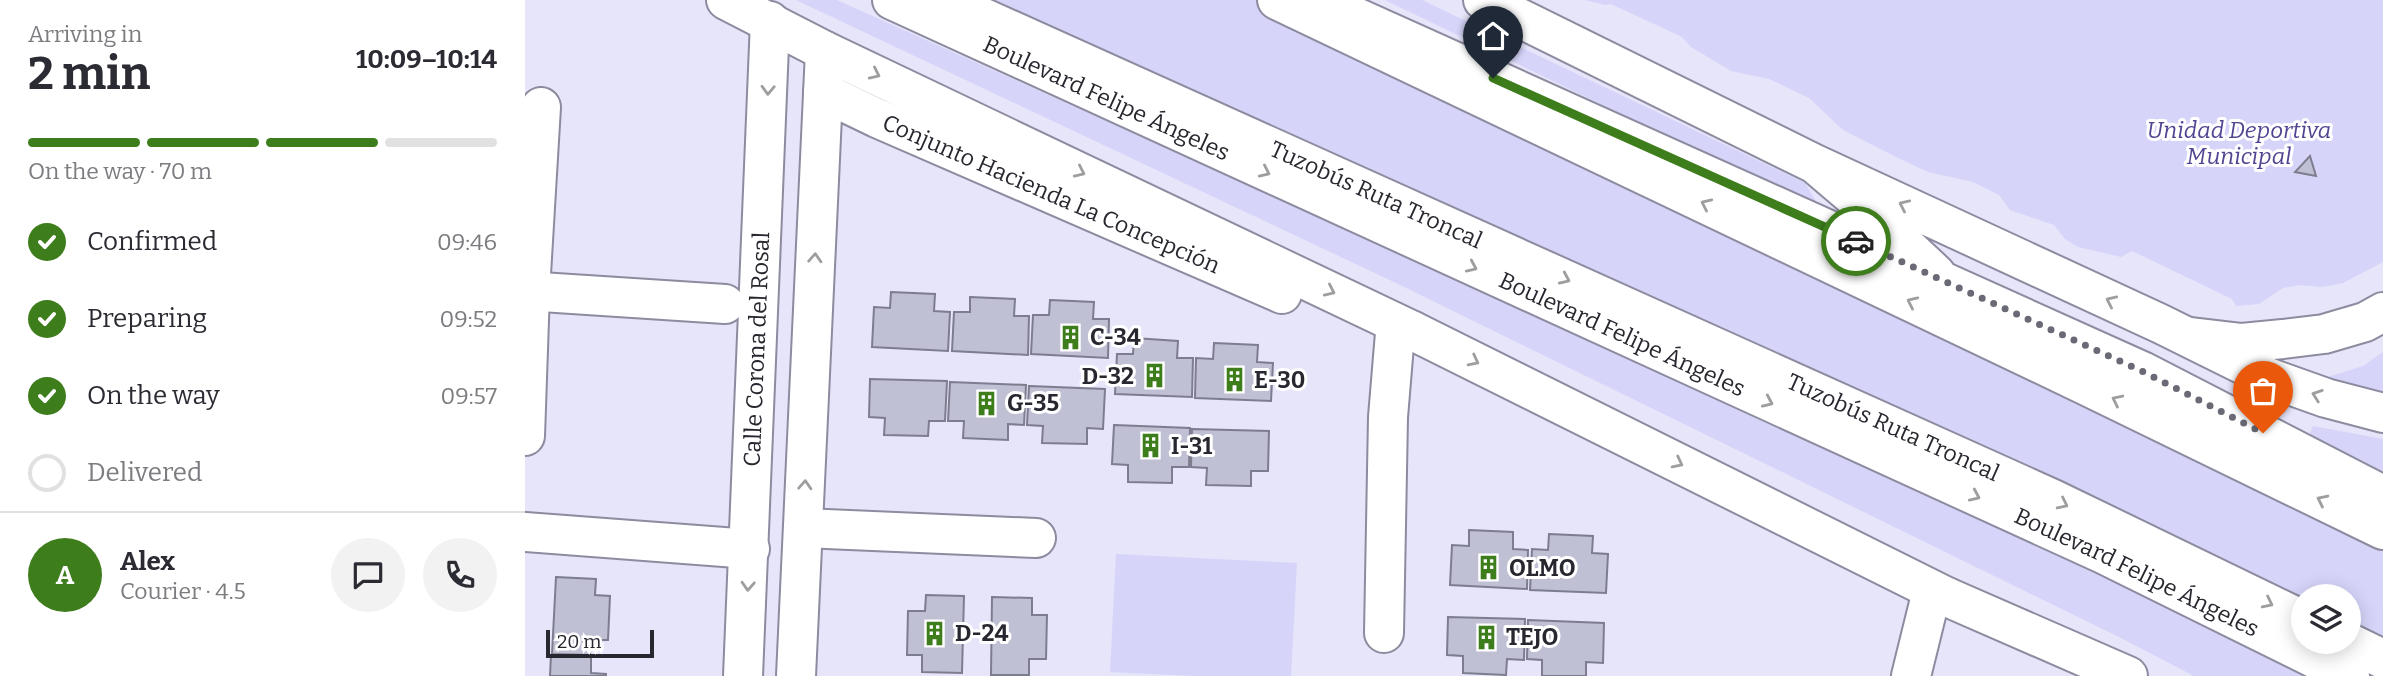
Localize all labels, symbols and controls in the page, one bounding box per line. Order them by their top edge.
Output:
pin [1463,6,1523,78]
icon: home [1474,17,1512,55]
text: Arriving in [28,20,142,48]
street label: Boulevard Felipe Ángeles [979,30,1234,167]
text: 10:09–10:14 [356,44,497,75]
text: 2 min [28,46,150,101]
one-way arrow [868,66,880,80]
one-way arrow [760,84,775,95]
street label: Conjunto Hacienda La Concepción [878,108,1225,280]
park label: Unidad Deportiva Municipal [2147,116,2331,170]
street label: Tuzobús Ruta Troncal [1266,135,1487,255]
text: On the way · 70 m [28,157,212,185]
one-way arrow [1073,164,1085,178]
one-way arrow [1258,164,1270,178]
one-way arrow [1701,199,1713,213]
one-way arrow [1899,200,1911,214]
courier [1821,206,1891,276]
icon: car [1837,222,1875,260]
icon: check [28,223,66,261]
text: Confirmed [87,226,217,257]
text: 09:46 [437,228,497,256]
street label: Calle Corona del Rosal [738,231,775,467]
one-way arrow [808,252,823,263]
one-way arrow [1465,259,1477,273]
street label: Boulevard Felipe Ángeles [1495,266,1750,402]
one-way arrow [1558,271,1570,285]
one-way arrow [1323,283,1335,297]
one-way arrow [2105,295,2118,309]
one-way arrow [1907,297,1919,311]
icon: check [28,300,66,338]
text: Preparing [87,303,207,334]
text: 09:52 [440,305,497,333]
building icon: C-34 [1056,323,1084,351]
place label: C-34 [1090,323,1141,351]
one-way arrow [1467,353,1479,367]
pin [2233,361,2293,433]
place label: D-32 [1082,362,1134,390]
building icon: D-32 [1140,362,1168,390]
building icon: E-30 [1220,366,1248,394]
place label: E-30 [1254,366,1305,394]
street label: Tuzobús Ruta Troncal [1783,367,2004,487]
icon: bag [2244,372,2282,410]
icon: check [28,377,66,415]
text: On the way [87,380,220,411]
text: 09:57 [441,382,497,410]
building icon: G-35 [973,389,1001,417]
place label: G-35 [1007,389,1059,417]
one-way arrow [2312,389,2324,403]
one-way arrow [1761,394,1774,408]
one-way arrow [2112,395,2124,409]
building icon: I-31 [1137,432,1165,460]
place label: I-31 [1171,432,1212,460]
one-way arrow [1671,454,1683,468]
text: Delivered [87,457,202,488]
one-way arrow [797,480,812,491]
one-way arrow [1968,488,1981,502]
one-way arrow [2317,494,2329,508]
one-way arrow [2056,495,2068,509]
street label: Boulevard Felipe Ángeles [2010,502,2264,643]
button: chat [331,538,405,612]
button: phone [423,538,497,612]
text: Alex [120,546,175,577]
building icon: OLMO [1475,554,1503,582]
place label: OLMO [1509,554,1576,582]
text: A [56,560,74,591]
text: Courier · 4.5 [120,577,246,605]
one-way arrow [740,581,755,592]
map controls [2291,584,2361,654]
button: layers [2291,584,2361,654]
one-way arrow [2261,595,2273,609]
building icon: D-24 [921,619,949,647]
place label: D-24 [955,619,1008,647]
building icon: TEJO [1472,623,1500,651]
place label: TEJO [1506,623,1558,651]
scale bar [546,627,655,659]
text: 20 m [557,630,601,653]

